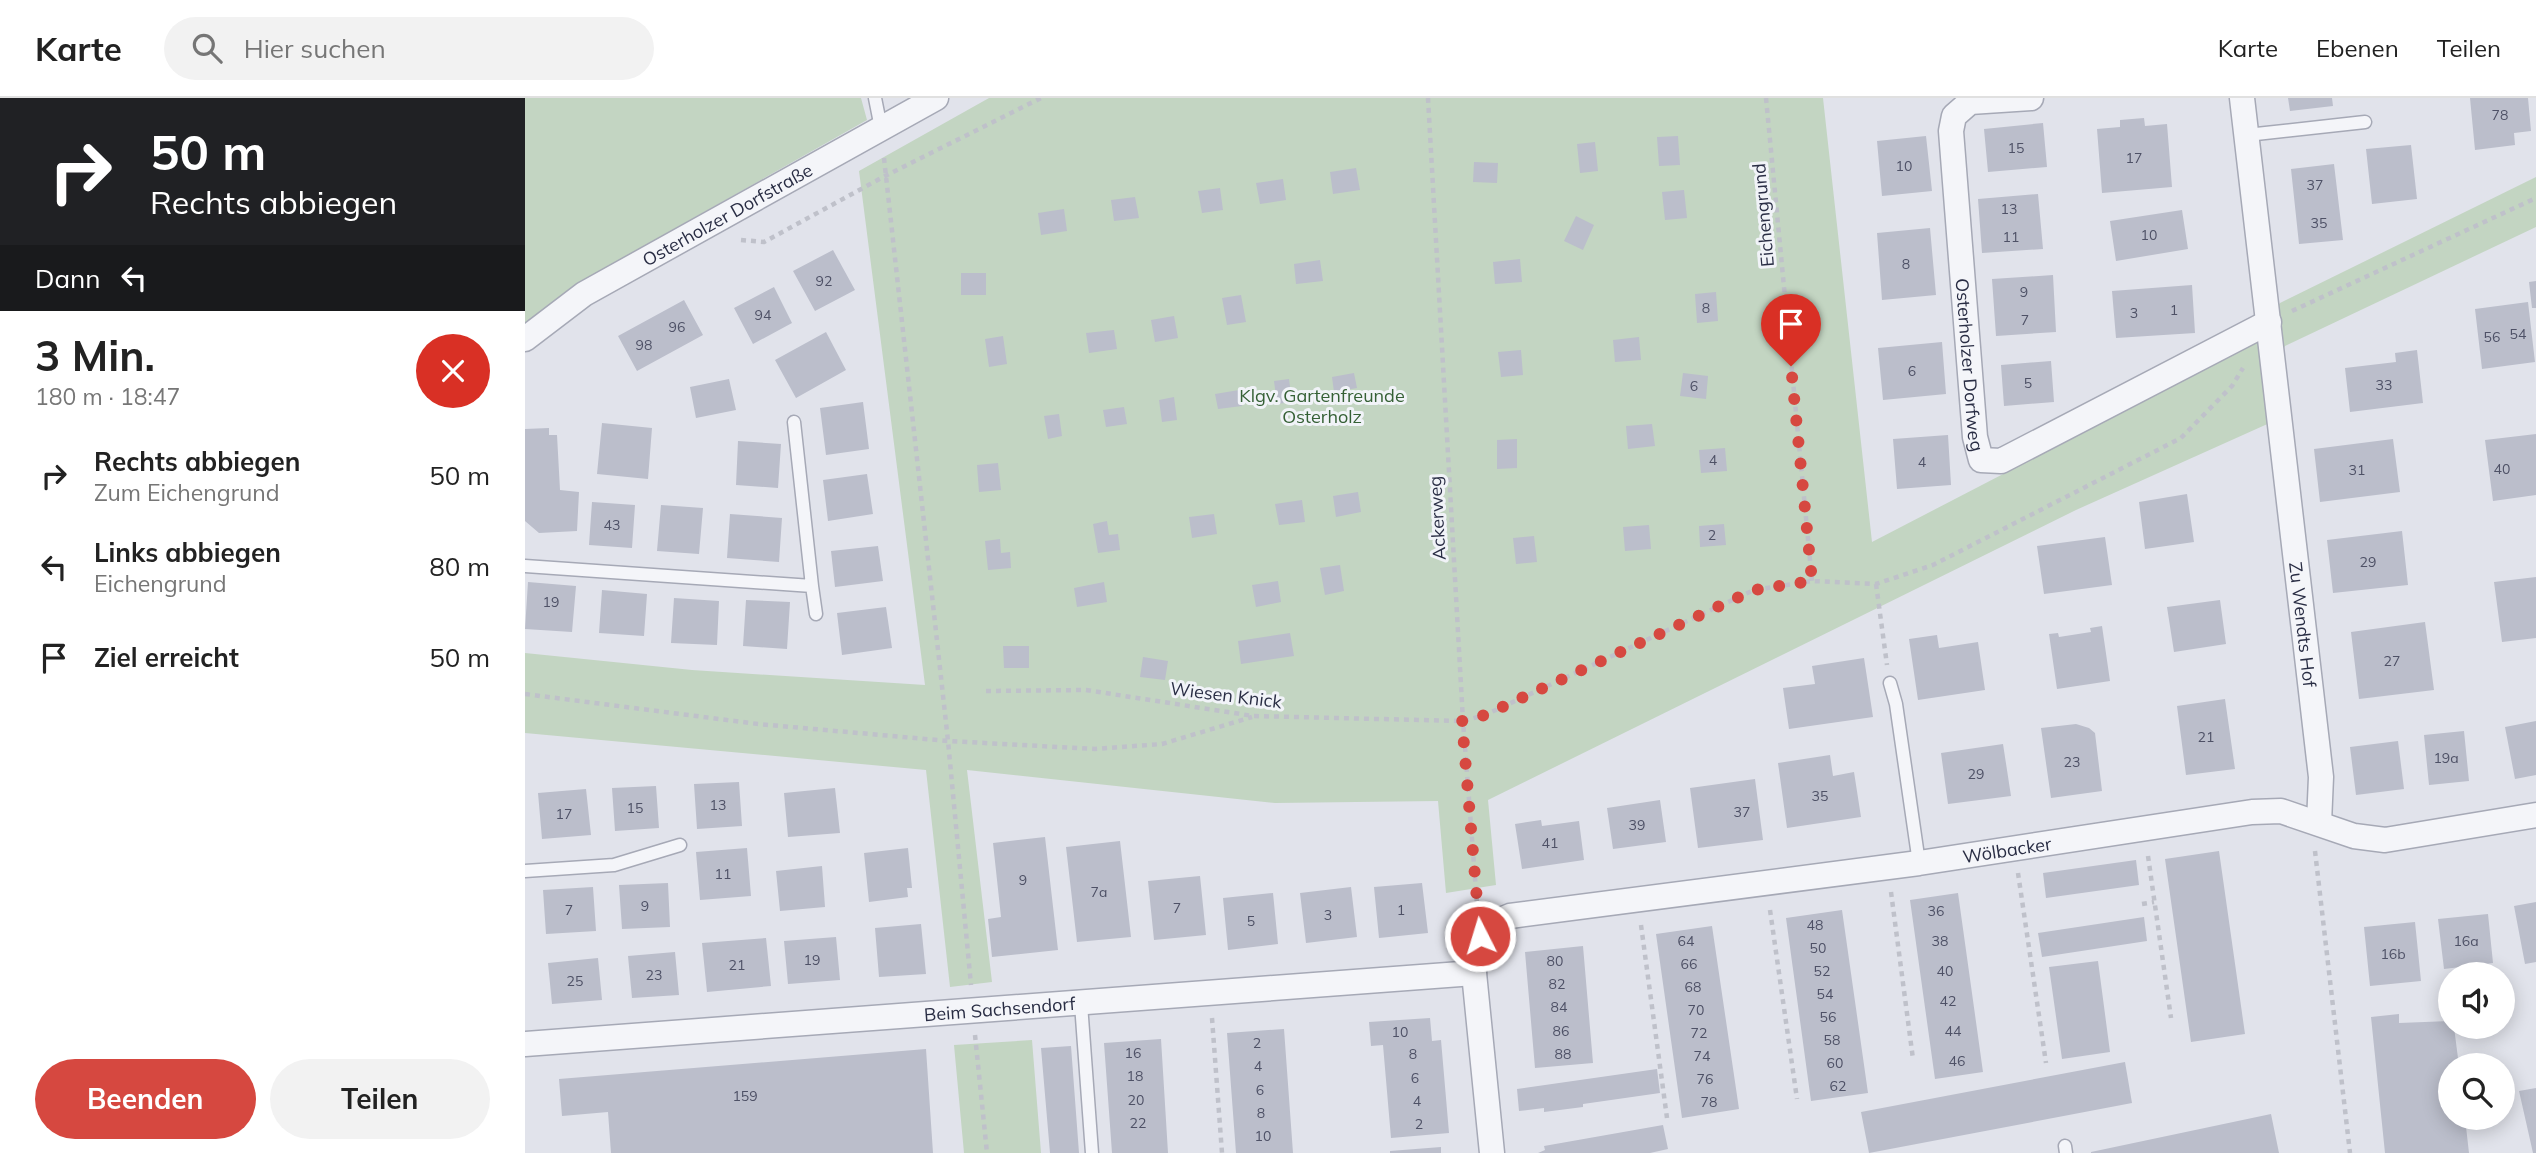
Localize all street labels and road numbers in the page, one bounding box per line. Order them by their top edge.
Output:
street label: Osterholzer Dorfstraße [638,158,816,271]
street label: Eichengrund [1747,162,1779,268]
street label: Osterholzer Dorfweg [1951,277,1990,454]
street label: Ackerweg [1423,475,1451,561]
street label: Zu Wendts Hof [2285,561,2322,689]
street label: Wiesen Knick [1169,677,1284,713]
street label: Wölbacker [1961,831,2053,868]
street label: Beim Sachsendorf [923,991,1077,1026]

